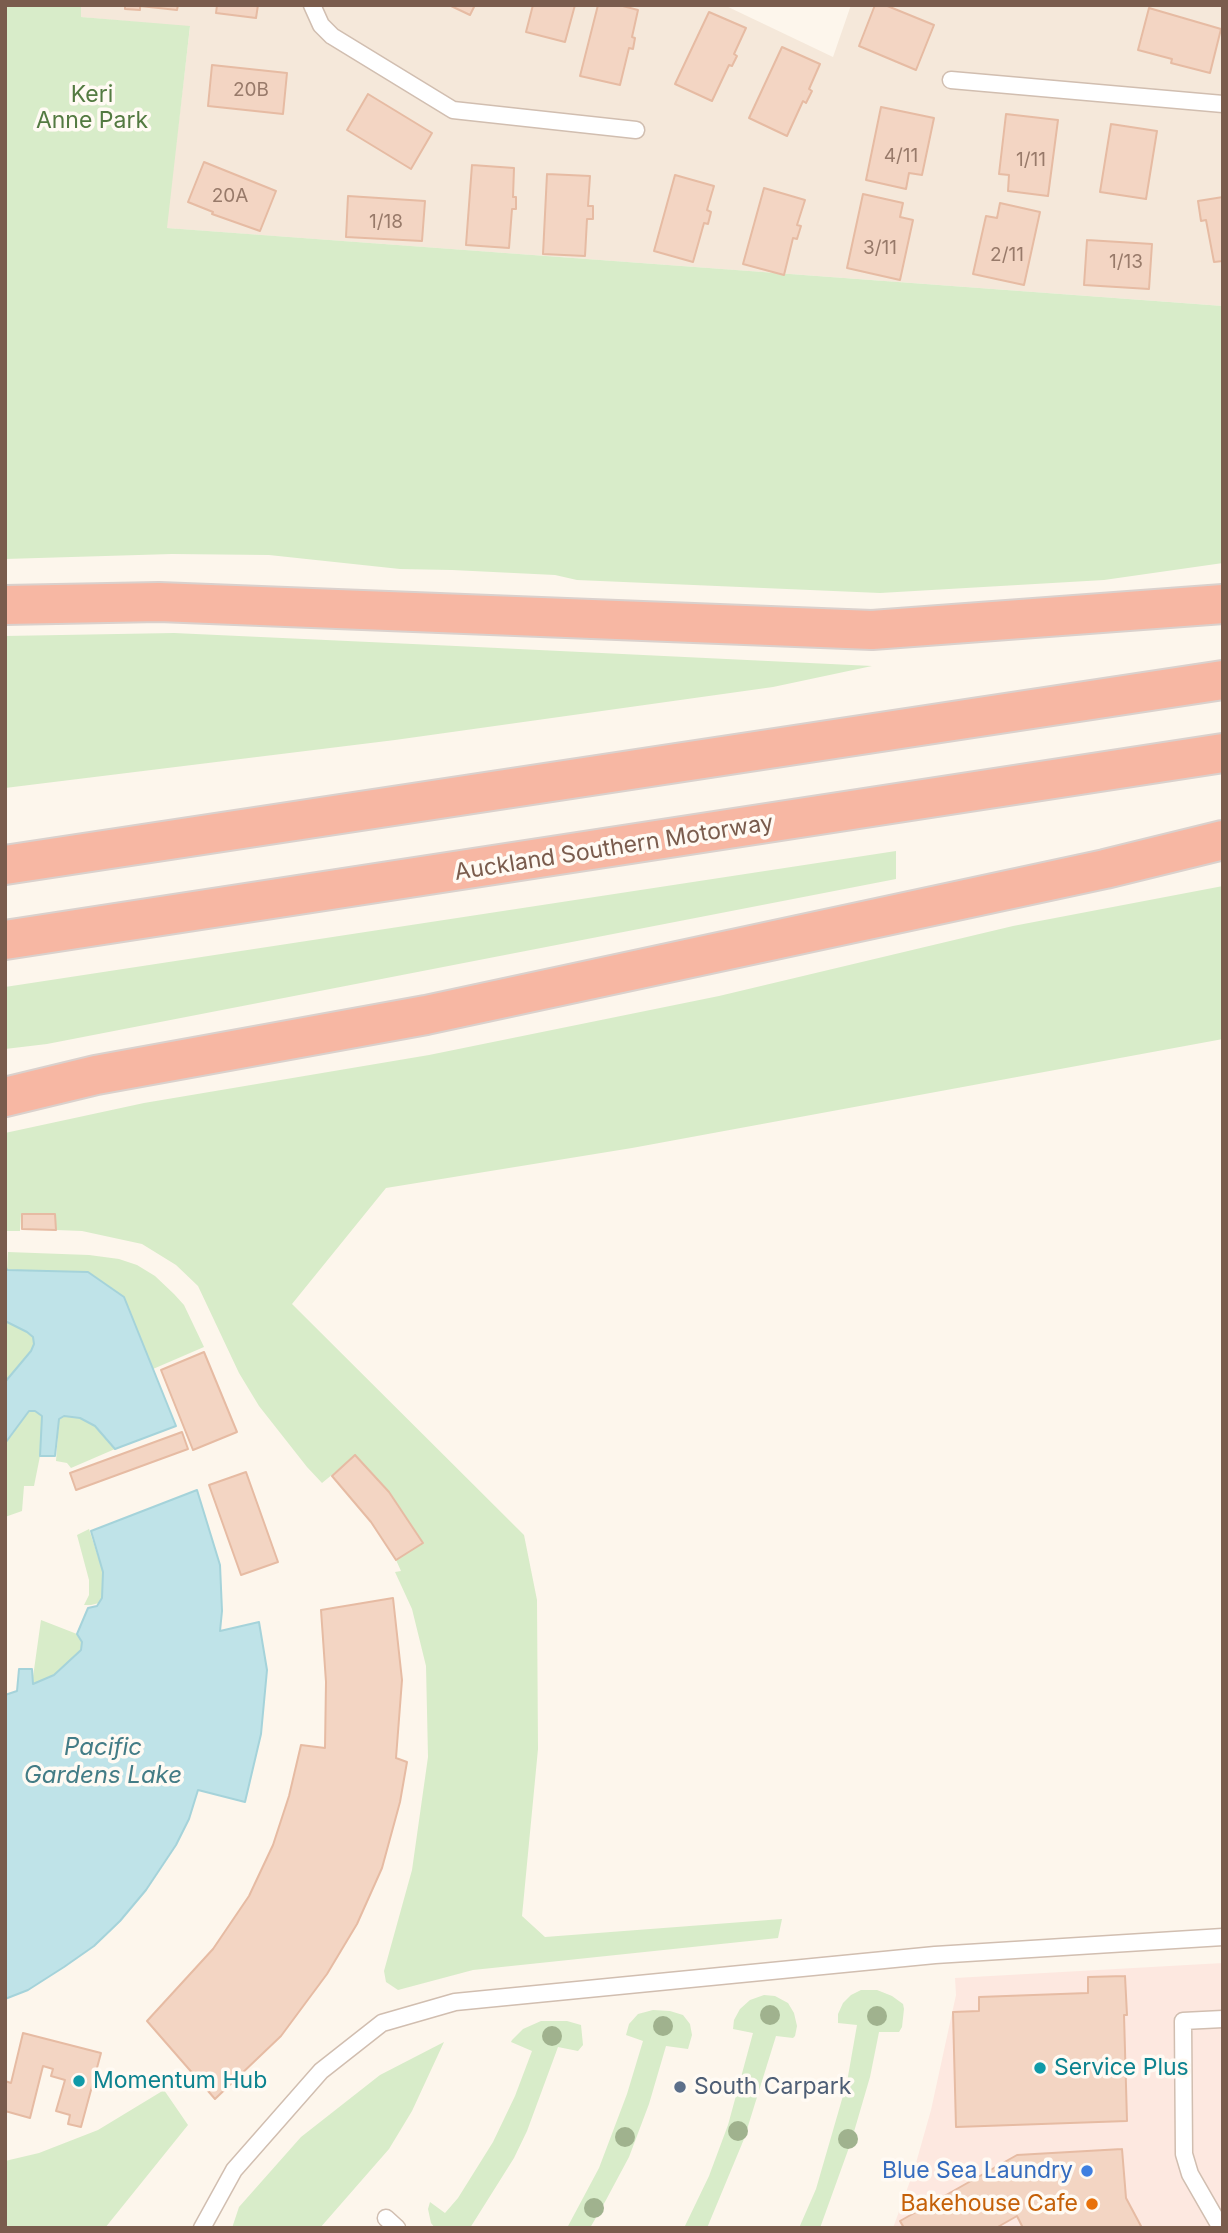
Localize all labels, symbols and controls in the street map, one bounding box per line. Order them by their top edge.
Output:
house number: 20B [233,79,269,101]
park label: Keri Anne Park [36,81,148,135]
house number: 4/11 [884,145,918,167]
house number: 1/11 [1016,149,1046,171]
house number: 20A [212,185,248,207]
house number: 1/18 [369,211,403,233]
house number: 3/11 [863,237,897,259]
house number: 2/11 [990,244,1024,266]
house number: 1/13 [1109,251,1143,273]
street label: Auckland Southern Motorway [453,809,775,887]
water label: Pacific Gardens Lake [24,1734,182,1790]
place label: Service Plus [1054,2054,1189,2082]
marker: Service Plus [1032,2060,1048,2076]
place label: Momentum Hub [93,2067,267,2095]
marker: Momentum Hub [71,2073,87,2089]
place label: South Carpark [694,2073,851,2101]
marker: South Carpark [672,2079,688,2095]
place label: Blue Sea Laundry [882,2157,1073,2185]
marker: Blue Sea Laundry [1079,2163,1095,2179]
place label: Bakehouse Cafe [901,2190,1078,2218]
marker: Bakehouse Cafe [1084,2196,1100,2212]

